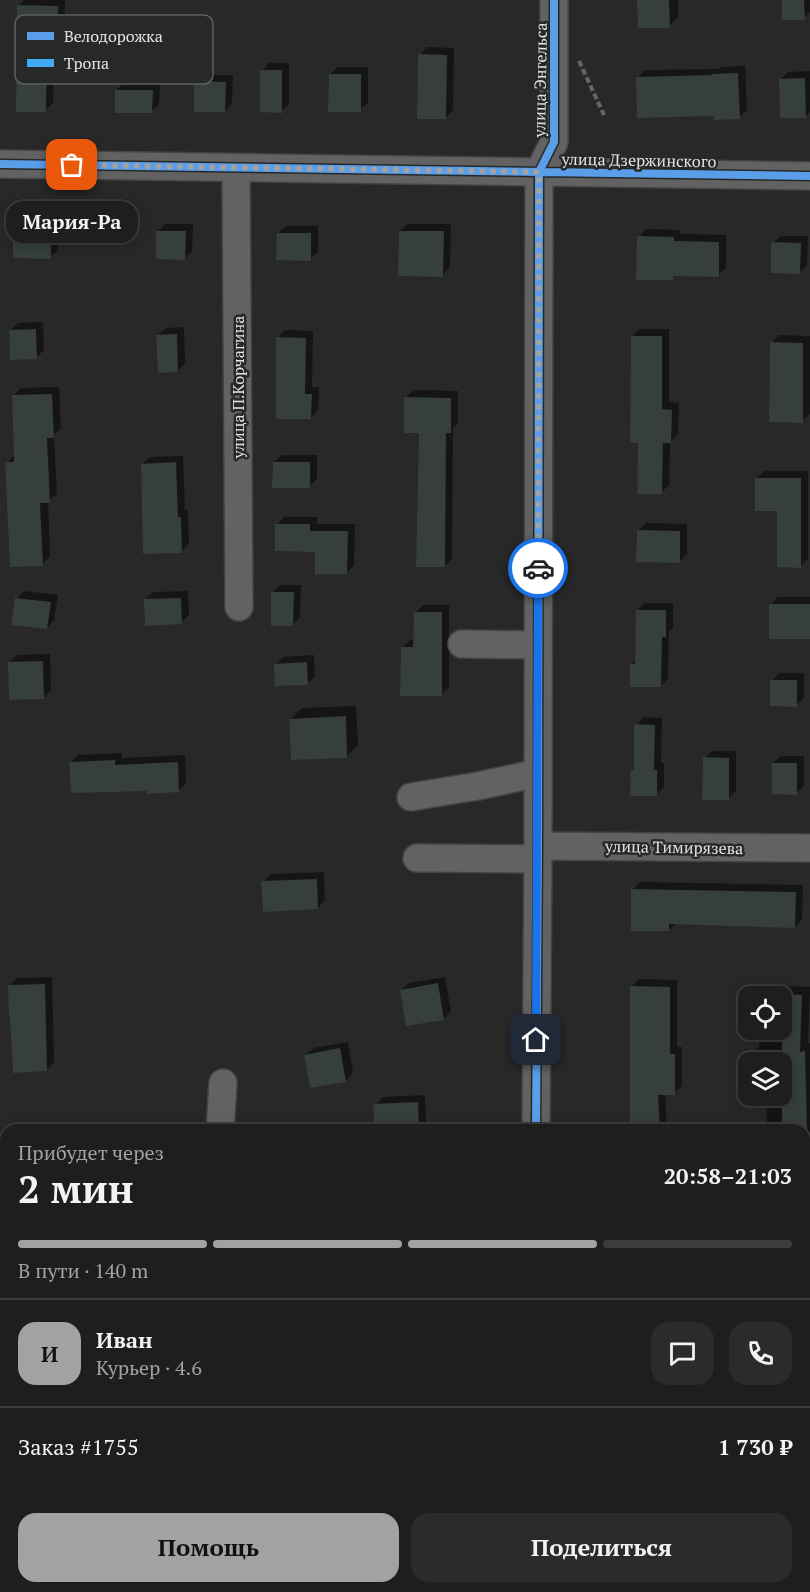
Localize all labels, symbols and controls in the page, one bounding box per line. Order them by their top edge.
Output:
legend [15,15,213,84]
street label: улица Энгельса [528,22,552,139]
text: Велодорожка [64,25,163,47]
text: Тропа [64,52,109,74]
pin [46,139,97,190]
icon: bag [55,148,88,181]
street label: улица Дзержинского [560,148,717,172]
callout: Мария-Ра [6,201,138,243]
text: Мария-Ра [22,208,122,235]
street label: улица П.Корчагина [227,316,249,459]
courier [508,538,568,598]
icon: car [522,552,555,585]
street label: улица Тимирязева [604,835,743,859]
map controls [738,986,792,1106]
button: locate [738,986,792,1040]
pin [510,1014,561,1065]
icon: home [519,1023,552,1056]
button: layers [738,1052,792,1106]
text: Прибудет через [18,1139,164,1166]
text: 20:58–21:03 [664,1161,792,1190]
text: 2 мин [18,1162,134,1214]
text: В пути · 140 m [18,1257,148,1284]
button: chat [651,1322,714,1385]
button: phone [729,1322,792,1385]
text: Иван [96,1325,153,1354]
text: И [41,1339,58,1368]
text: Курьер · 4.6 [96,1354,202,1381]
text: Заказ #1755 [18,1432,139,1461]
text: 1 730 ₽ [718,1432,792,1461]
button: Помощь [18,1513,399,1582]
button: Поделиться [411,1513,792,1582]

